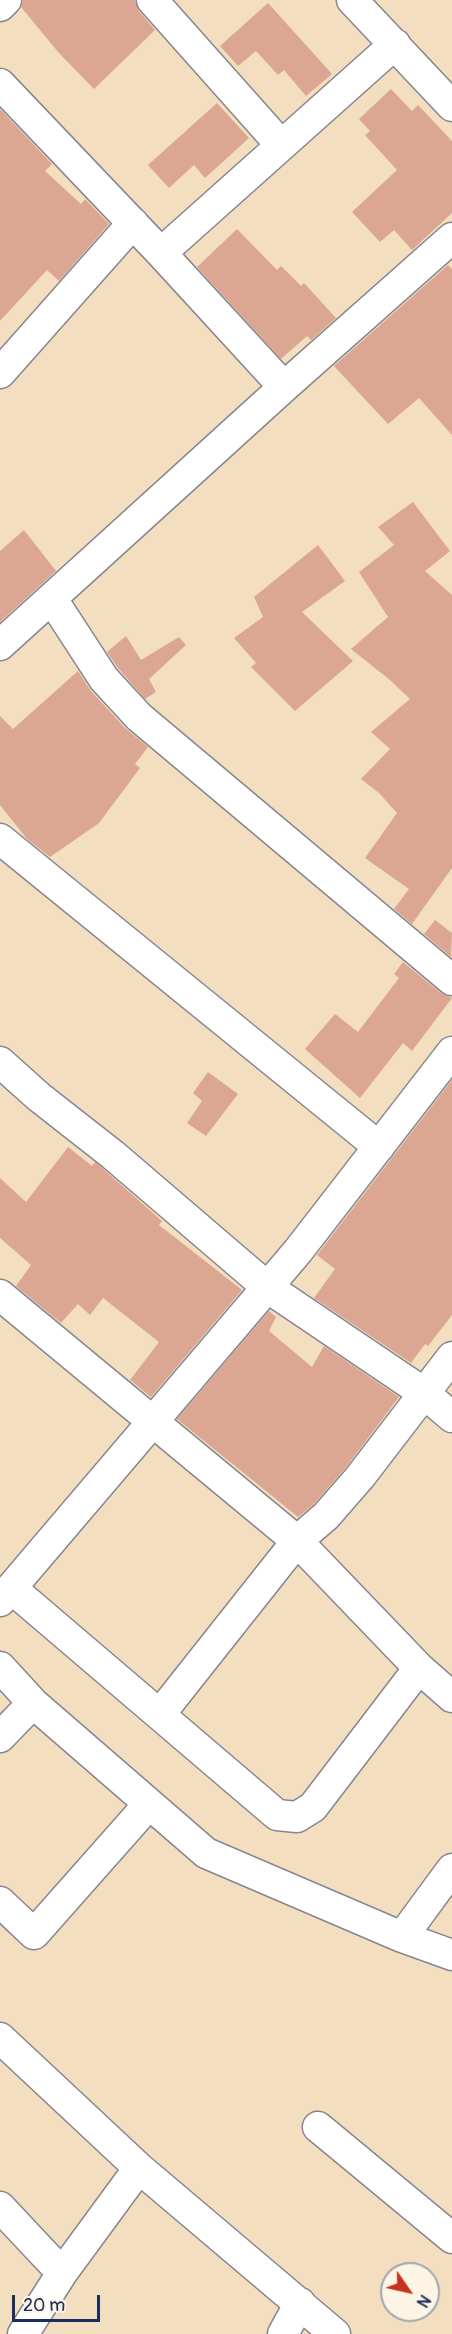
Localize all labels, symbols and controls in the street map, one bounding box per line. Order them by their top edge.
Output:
north arrow [380,2262,440,2322]
scale bar [15,2283,104,2321]
text: N [412,2291,435,2311]
text: 20 m [23,2294,65,2317]

